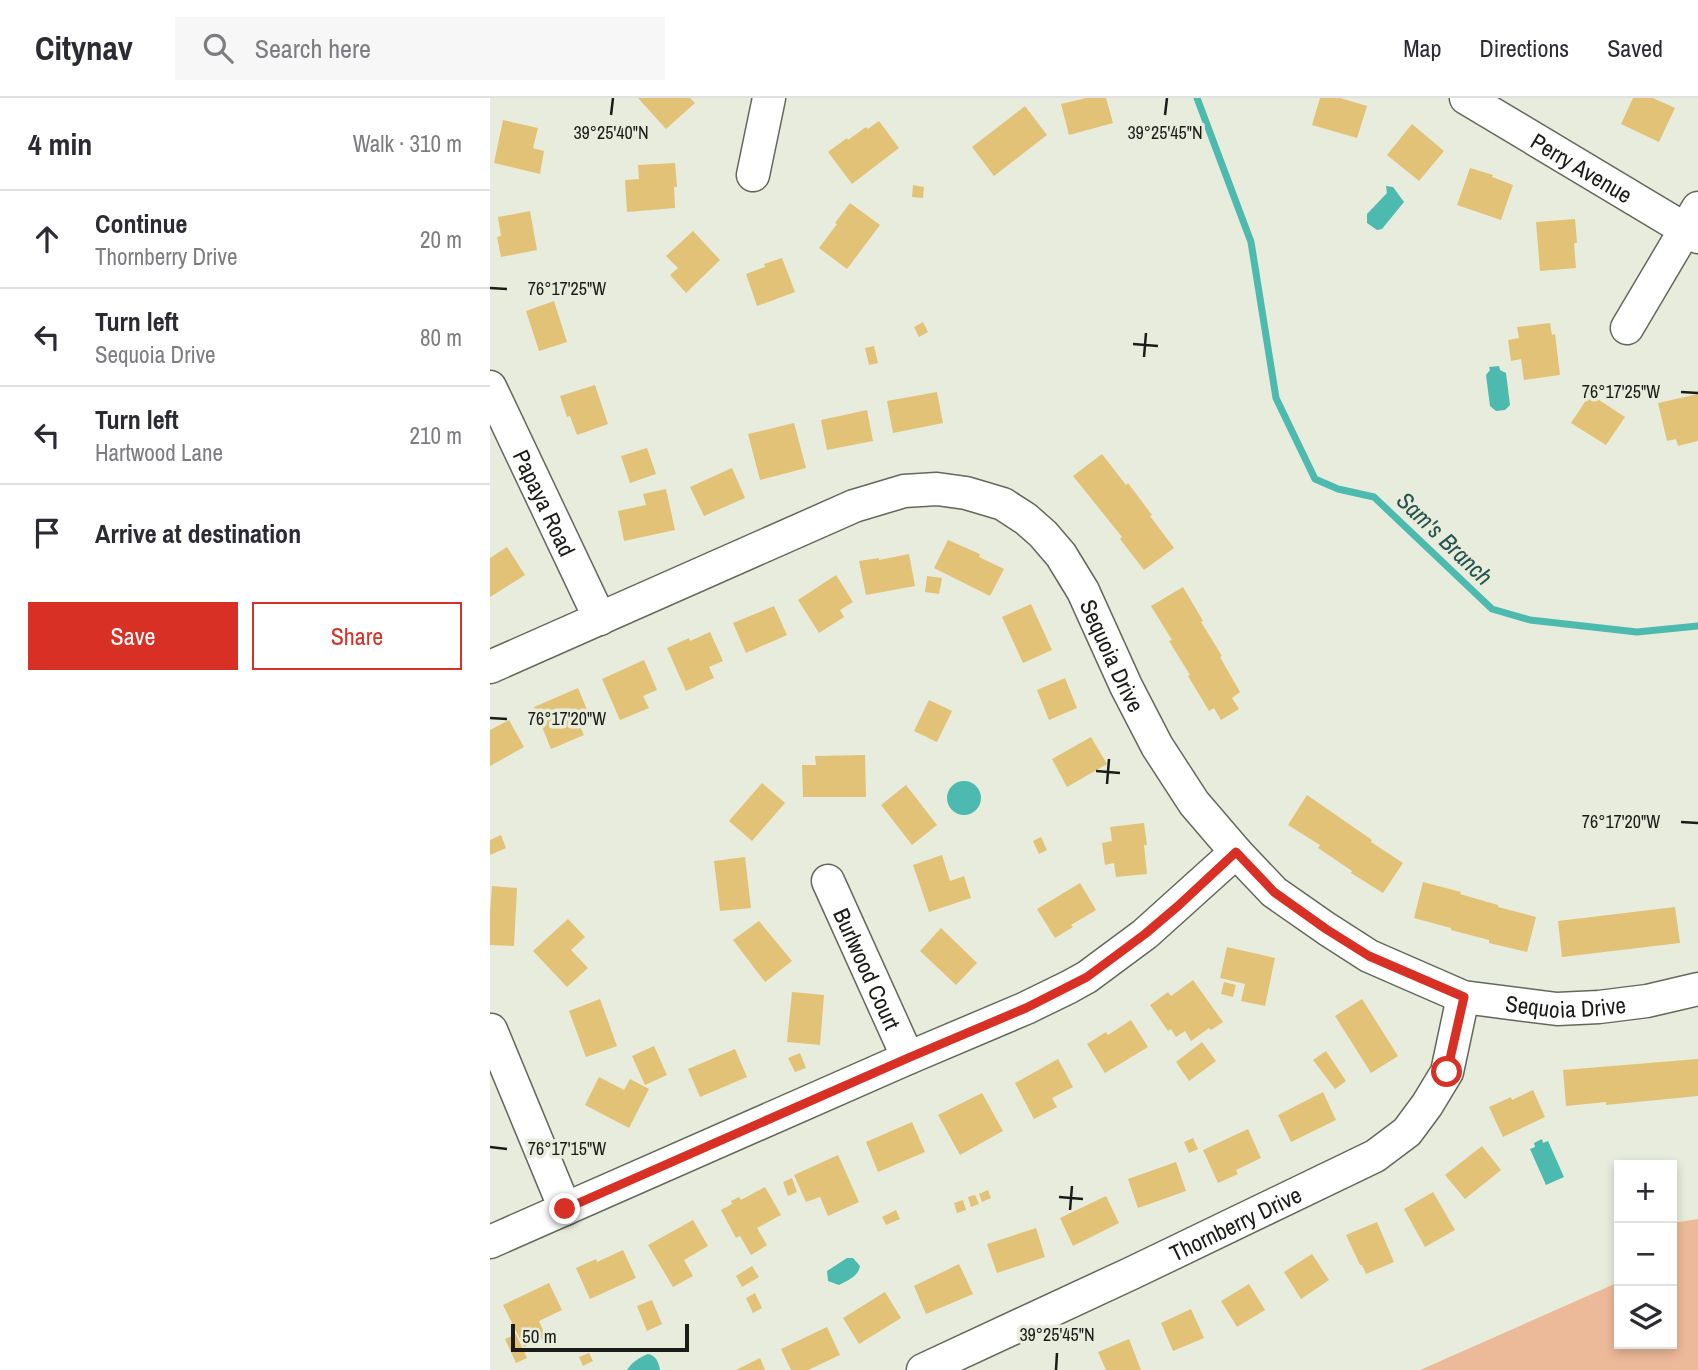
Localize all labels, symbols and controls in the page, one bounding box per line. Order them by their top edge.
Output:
search box [175,17,665,80]
text: Citynav [35,26,133,70]
icon: search [199,29,237,67]
text: Search here [255,31,371,66]
text: Map [1403,32,1441,64]
text: Directions [1479,32,1569,64]
text: Saved [1607,32,1663,64]
text: 39°25'40"N [573,120,649,145]
text: 39°25'45"N [1127,120,1203,145]
text: 4 min [28,124,92,164]
street label: Perry Avenue [1525,125,1638,210]
text: Walk · 310 m [353,128,462,159]
text: Continue [95,206,187,241]
icon: ahead [28,220,66,258]
text: 20 m [420,224,462,255]
text: Thornberry Drive [95,241,238,272]
text: 76°17'25"W [528,276,606,301]
text: Turn left [95,304,179,339]
icon: left [28,318,66,356]
text: 80 m [420,322,462,353]
text: Sequoia Drive [95,339,216,370]
text: 76°17'25"W [1582,379,1660,404]
text: Turn left [95,402,179,437]
icon: left [28,416,66,454]
text: 210 m [410,420,462,451]
text: Hartwood Lane [95,437,223,468]
street label: Papaya Road [506,444,583,561]
water label: Sam's Branch [1390,484,1500,592]
icon: arrive [28,514,66,552]
text: Arrive at destination [95,516,301,551]
street label: Sequoia Drive [1073,594,1152,717]
button: Save [28,602,238,670]
button: Share [252,602,462,670]
text: 76°17'20"W [528,706,606,731]
text: 76°17'20"W [1582,809,1660,834]
street label: Burlwood Court [827,903,908,1034]
street label: Sequoia Drive [1504,987,1628,1025]
route start [1431,1056,1462,1087]
text: 76°17'15"W [528,1136,606,1161]
map controls [1614,1160,1677,1349]
button: + [1614,1160,1677,1223]
street label: Thornberry Drive [1164,1178,1306,1268]
route end [549,1193,580,1224]
button: − [1614,1223,1677,1286]
button: layers [1614,1286,1677,1349]
scale bar [511,1321,690,1353]
text: 39°25'45"N [1019,1322,1095,1347]
text: 50 m [522,1323,557,1349]

